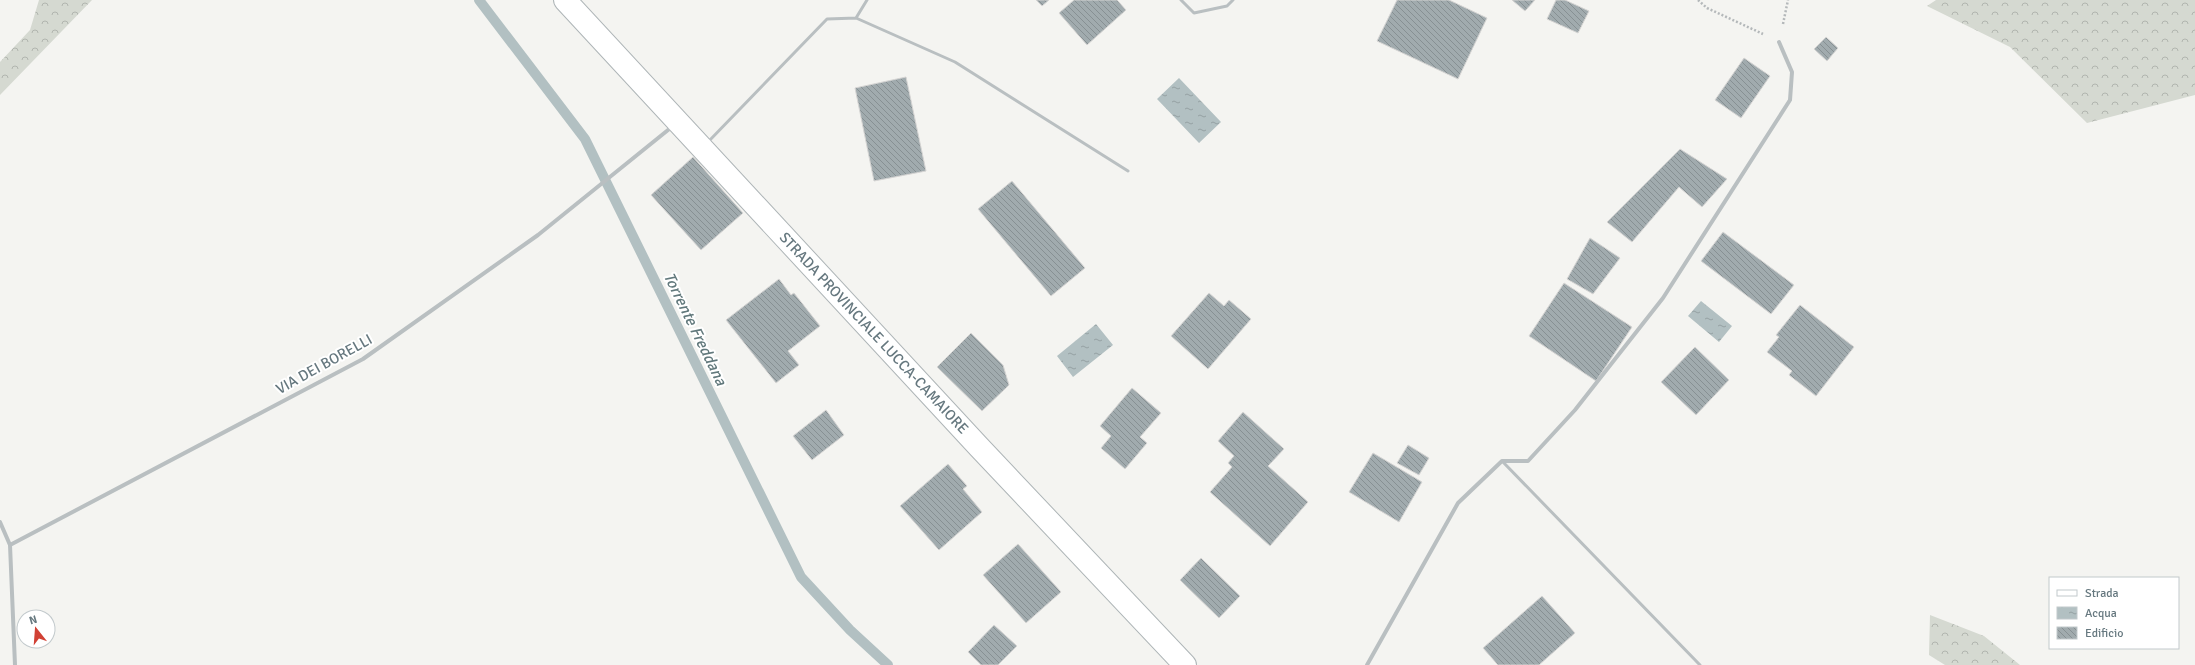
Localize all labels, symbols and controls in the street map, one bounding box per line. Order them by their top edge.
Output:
street label: STRADA PROVINCIALE LUCCA-CAMAIORE [776,229,972,437]
water label: Torrente Freddana [659,269,731,390]
street label: VIA DEI BORELLI [273,330,375,398]
legend [2049,577,2179,649]
text: Strada [2085,586,2119,601]
text: Acqua [2085,606,2117,621]
north arrow [16,609,56,649]
text: N [28,613,39,627]
text: Edificio [2085,626,2123,641]

